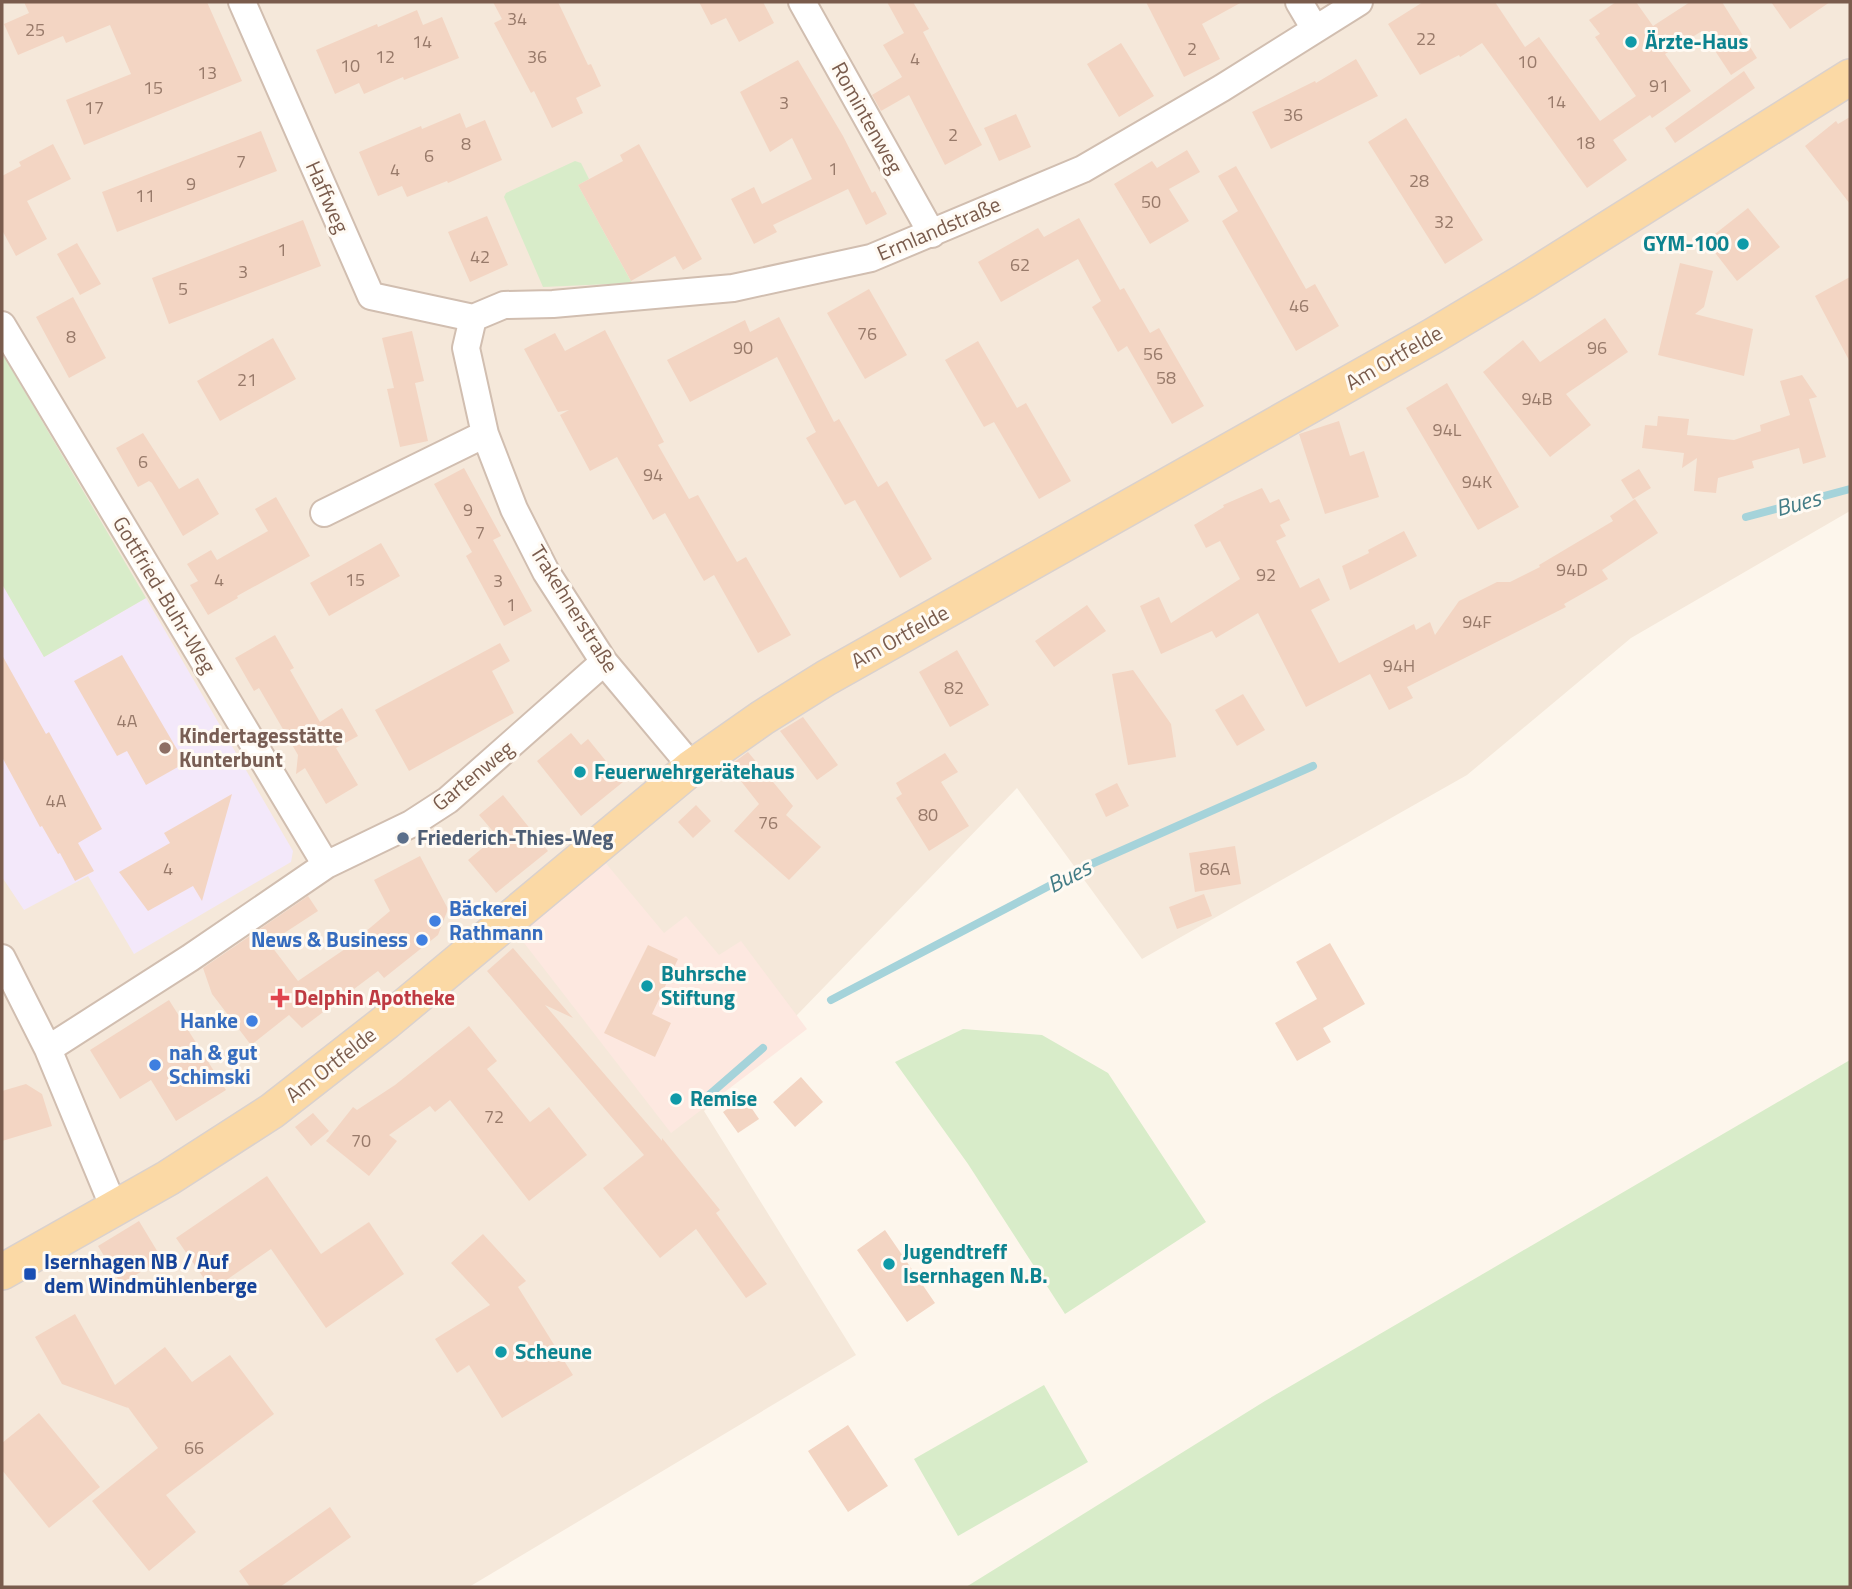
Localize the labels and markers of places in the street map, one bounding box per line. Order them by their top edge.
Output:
place label: Ärzte-Haus [1645,25,1748,57]
marker: Ärzte-Haus [1623,34,1639,50]
place label: GYM-100 [1643,227,1729,259]
marker: GYM-100 [1735,236,1751,252]
place label: Kindertagesstätte Kunterbunt [179,719,343,775]
marker: Kindertagesstätte Kunterbunt [157,740,173,756]
place label: Feuerwehrgerätehaus [594,755,795,787]
marker: Feuerwehrgerätehaus [572,764,588,780]
place label: Friederich-Thies-Weg [417,821,614,853]
marker: Friederich-Thies-Weg [395,830,411,846]
place label: Bäckerei Rathmann [449,892,543,948]
marker: Bäckerei Rathmann [427,913,443,929]
place label: News & Business [251,923,408,955]
marker: News & Business [414,932,430,948]
place label: Buhrsche Stiftung [661,957,746,1013]
marker: Buhrsche Stiftung [639,978,655,994]
place label: Delphin Apotheke [294,981,455,1013]
marker: Delphin Apotheke [272,990,288,1006]
place label: Hanke [180,1004,238,1036]
marker: Hanke [244,1013,260,1029]
place label: nah & gut Schimski [169,1036,258,1092]
marker: nah & gut Schimski [147,1057,163,1073]
place label: Remise [690,1082,757,1114]
marker: Remise [668,1091,684,1107]
place label: Jugendtreff Isernhagen N.B. [903,1235,1048,1291]
place label: Isernhagen NB / Auf dem Windmühlenberge [44,1245,257,1301]
marker: Jugendtreff Isernhagen N.B. [881,1256,897,1272]
marker: Isernhagen NB / Auf dem Windmühlenberge [22,1266,38,1282]
place label: Scheune [515,1335,592,1367]
marker: Scheune [493,1344,509,1360]

